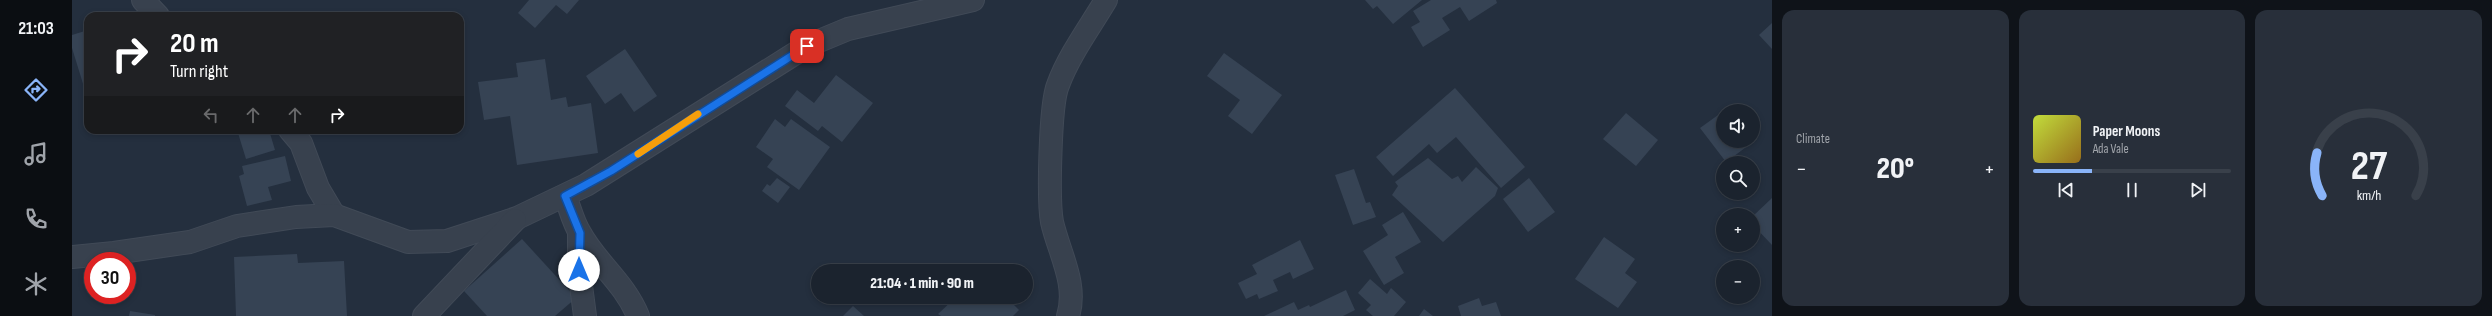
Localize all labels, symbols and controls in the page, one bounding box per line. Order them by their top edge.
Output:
text: 21:03 [18,18,54,39]
text: 20 m [170,27,219,60]
icon: right [104,28,156,80]
pin [790,29,824,63]
icon: arrive [796,35,818,57]
text: Turn right [170,61,228,82]
icon: directions [22,76,50,104]
icon: left [200,104,222,126]
icon: ahead [242,104,264,126]
icon: ahead [284,104,306,126]
icon: right [326,104,348,126]
map controls [1716,104,1760,304]
button: sound [1716,104,1760,148]
text: Paper Moons [2093,122,2160,141]
text: Climate [1796,131,1830,147]
icon: music [22,140,50,168]
text: Ada Vale [2093,141,2129,157]
text: 27 [2350,142,2388,191]
text: 20° [1876,151,1914,187]
button: search [1716,156,1760,200]
text: − [1796,156,1807,183]
text: + [1984,156,1995,183]
icon: previous [2055,179,2077,201]
icon: pause [2121,179,2143,201]
icon: next [2187,179,2209,201]
text: km/h [2356,187,2381,204]
icon: phone [22,205,50,233]
button: + [1716,208,1760,252]
position arrow [558,249,600,291]
speed limit sign: 30 [84,252,136,304]
button: − [1716,260,1760,304]
icon: climate [22,270,50,298]
text: 21:04 · 1 min · 90 m [870,274,974,293]

